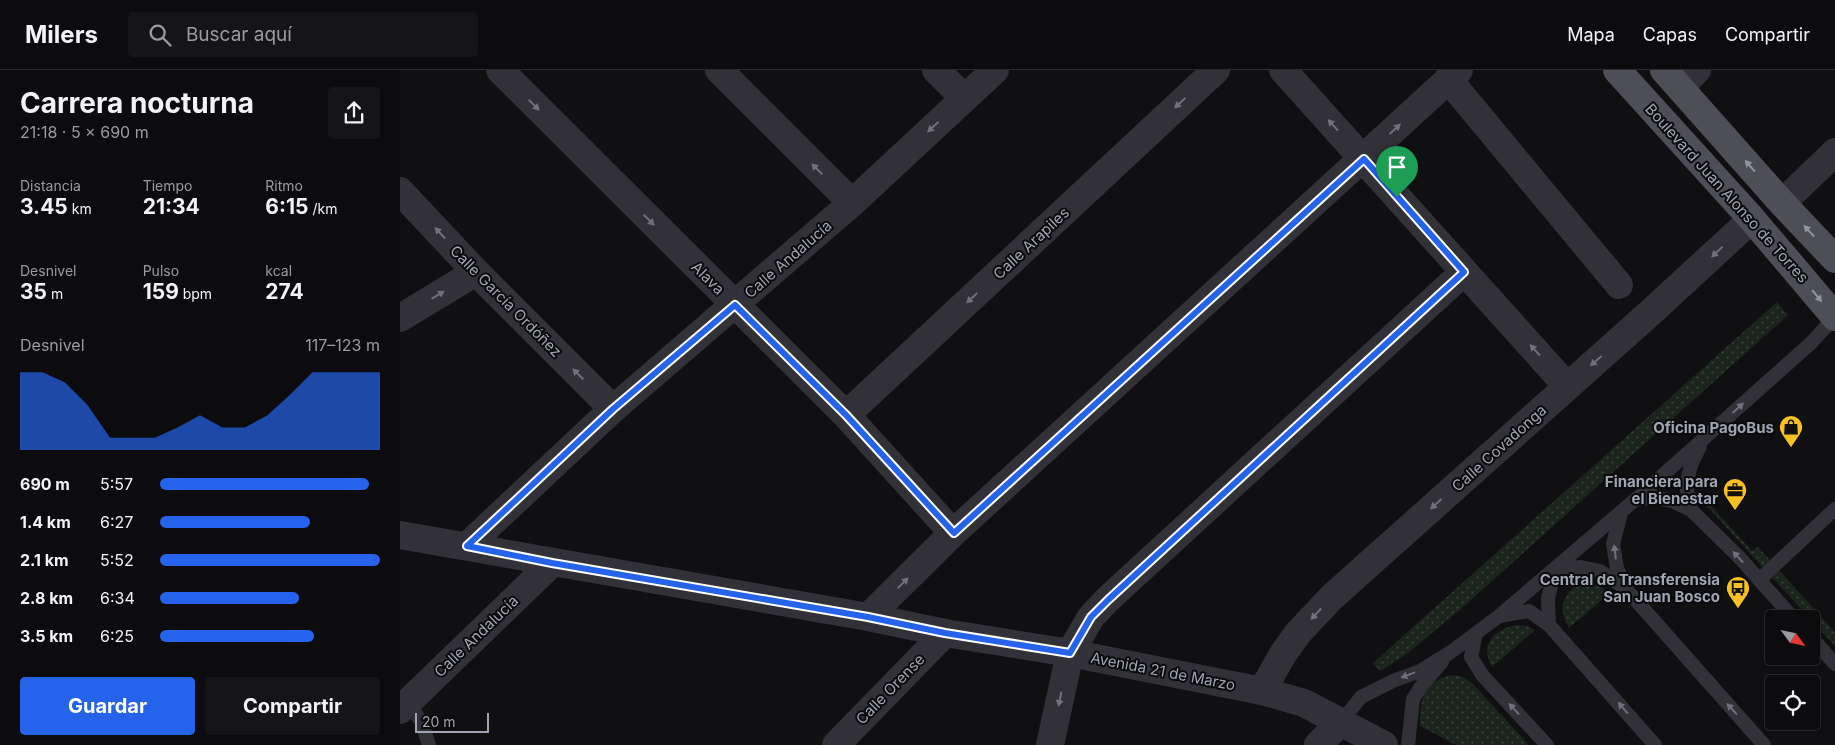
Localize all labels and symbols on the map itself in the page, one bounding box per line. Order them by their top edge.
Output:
one-way arrow [1175,97,1187,109]
one-way arrow [528,98,540,110]
street label: Boulevard Juan Alonso de Torres [1641,99,1813,287]
one-way arrow [1327,119,1339,131]
one-way arrow [928,121,940,133]
one-way arrow [1389,123,1401,135]
pin [1376,146,1418,197]
one-way arrow [1744,161,1756,173]
one-way arrow [811,163,823,175]
street label: Calle Arapiles [989,203,1073,283]
one-way arrow [643,213,655,225]
street label: Calle Andalucía [740,216,836,302]
one-way arrow [1803,225,1815,237]
one-way arrow [434,228,446,240]
street label: Calle García Ordóñez [446,241,566,361]
one-way arrow [1711,246,1723,258]
street label: Alava [688,258,728,298]
one-way arrow [1812,289,1823,302]
one-way arrow [431,290,445,299]
one-way arrow [966,292,978,304]
one-way arrow [1529,344,1540,357]
one-way arrow [1591,355,1603,367]
one-way arrow [573,368,585,380]
street label: Calle Covadonga [1448,401,1550,495]
one-way arrow [1731,402,1743,414]
shop icon: Oficina PagoBus [1778,414,1804,448]
place label: Oficina PagoBus [1653,418,1774,437]
place label: Financiera para el Bienestar [1605,472,1718,508]
office icon: Financiera para el Bienestar [1722,477,1748,511]
one-way arrow [1430,498,1442,510]
one-way arrow [1611,543,1619,559]
one-way arrow [1732,551,1744,563]
place label: Central de Transferensia San Juan Bosco [1540,570,1720,606]
bus stop icon: Central de Transferensia San Juan Bosco [1725,575,1751,609]
one-way arrow [896,577,908,589]
street label: Calle Andalucía [430,591,522,681]
one-way arrow [1310,607,1322,619]
north arrow [1765,610,1820,665]
street label: Avenida 21 de Marzo [1089,648,1237,694]
street label: Calle Orense [852,650,928,728]
one-way arrow [1401,672,1416,679]
one-way arrow [1056,691,1064,706]
one-way arrow [1726,702,1737,715]
one-way arrow [1617,703,1629,715]
one-way arrow [1508,704,1520,716]
scale bar [415,710,489,733]

